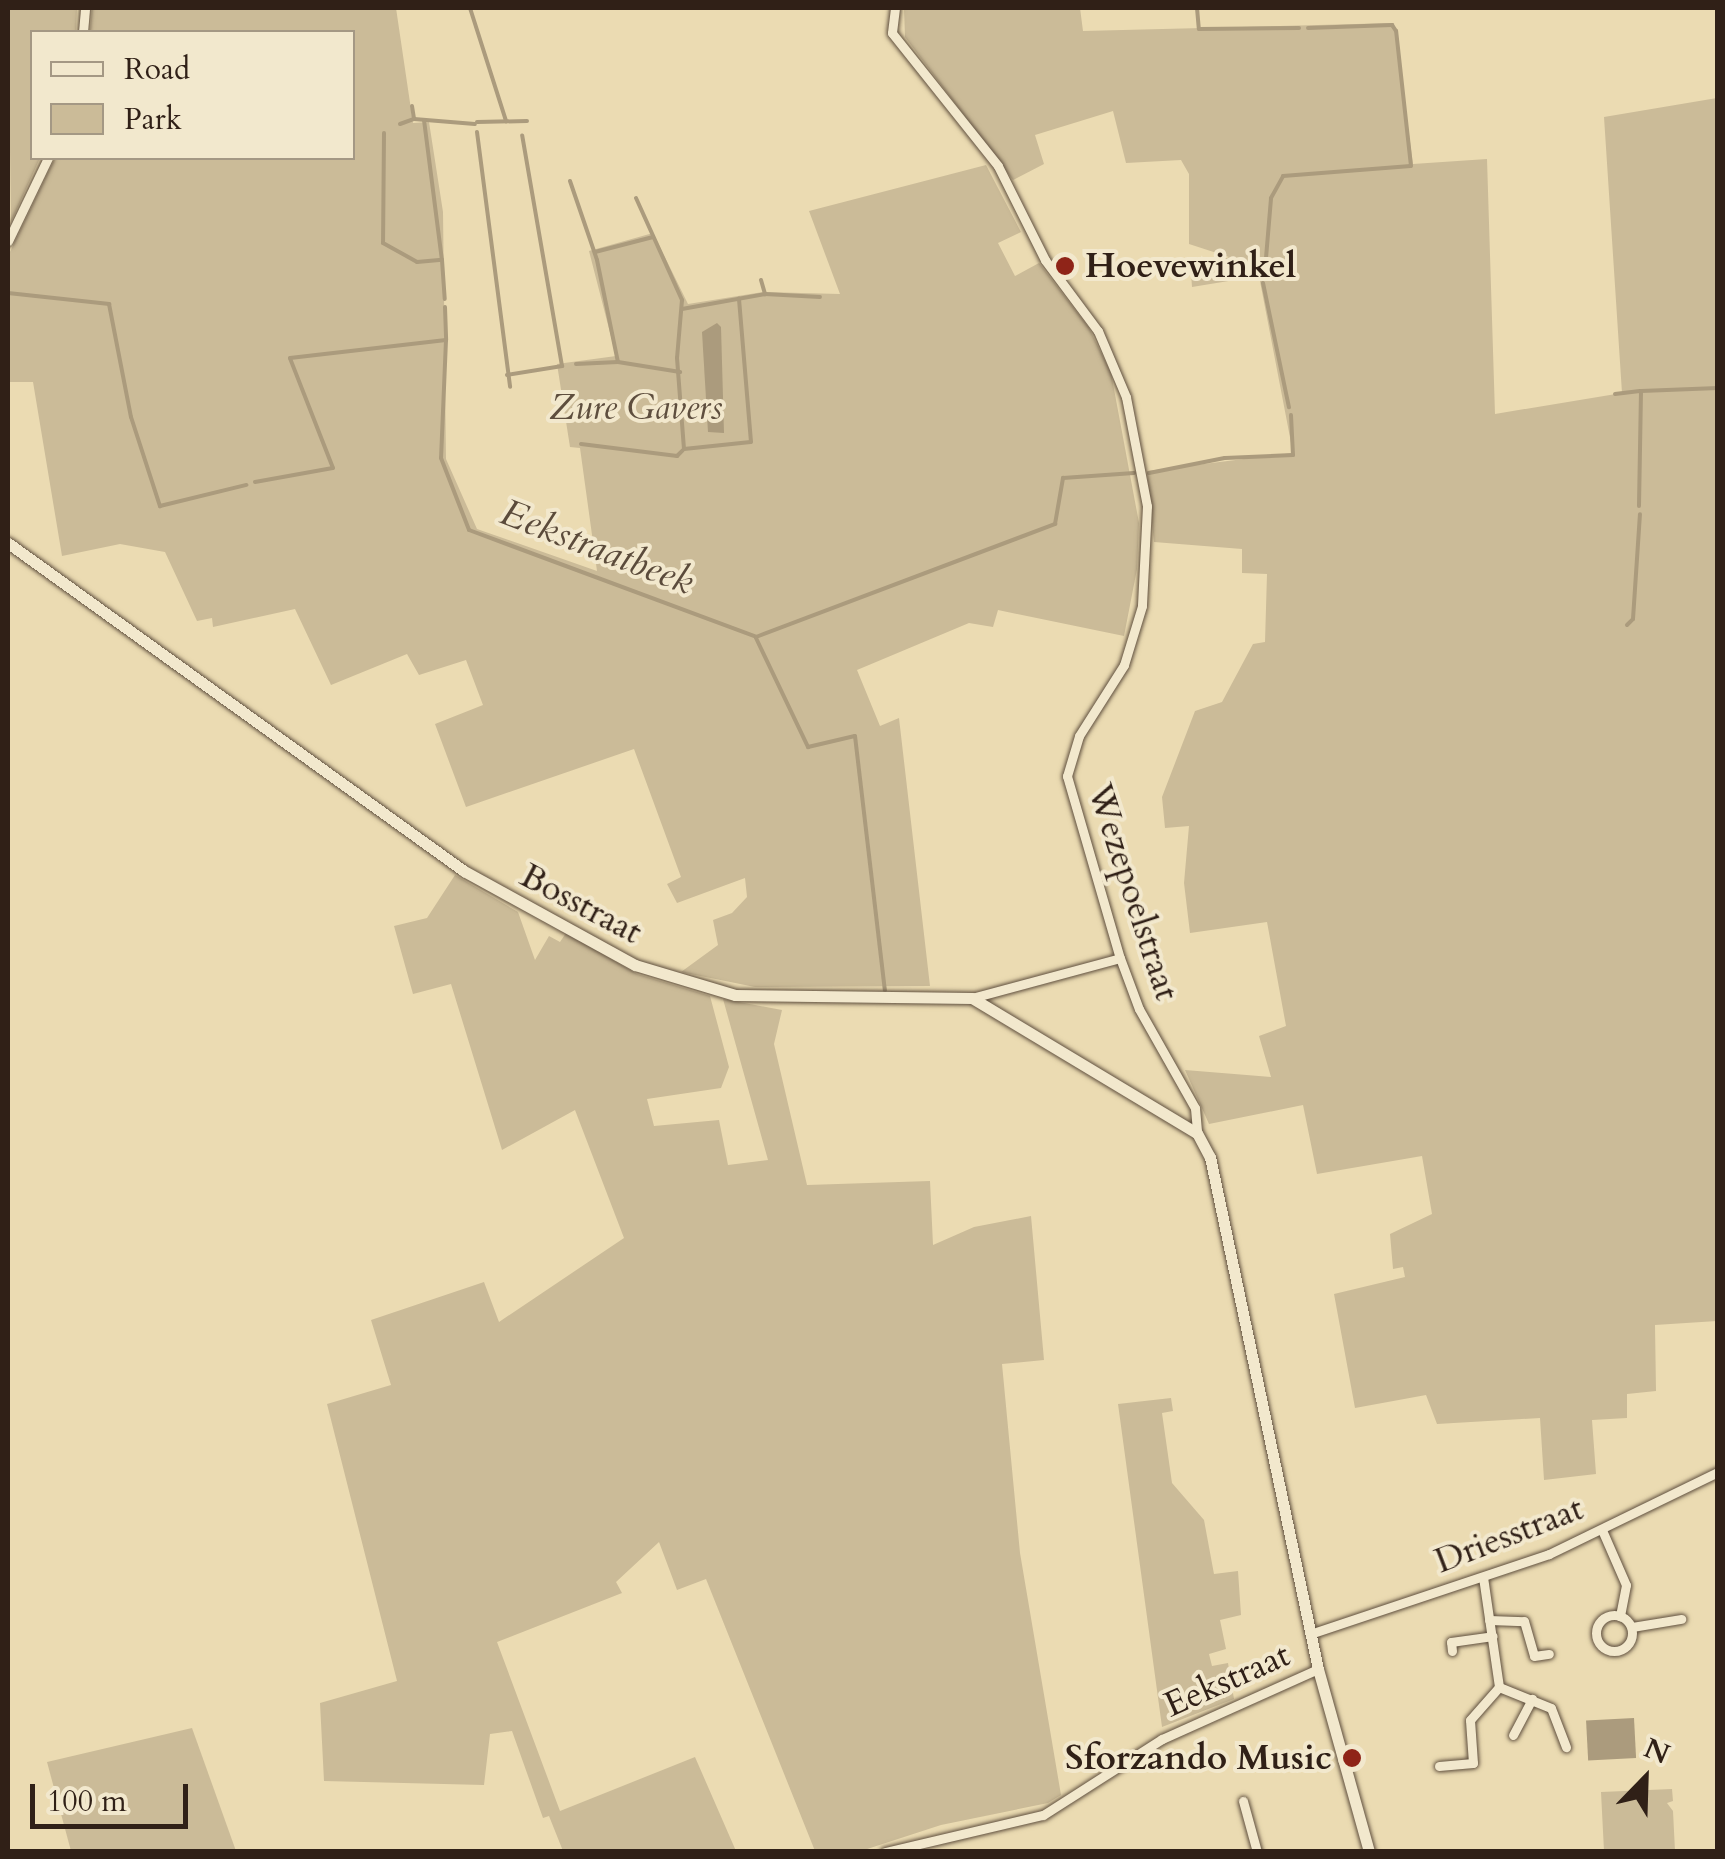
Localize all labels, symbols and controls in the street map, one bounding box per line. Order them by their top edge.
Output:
legend [30,30,355,160]
text: Road [124,49,190,90]
text: Park [124,99,182,140]
place label: Hoevewinkel [1085,245,1296,287]
marker: Hoevewinkel [1054,255,1076,277]
park label: Zure Gavers [550,387,722,429]
water label: Eekstraatbeek [494,490,700,606]
street label: Wezepoelstraat [1078,778,1188,1006]
street label: Bosstraat [513,855,649,953]
street label: Driesstraat [1429,1488,1589,1582]
street label: Eekstraat [1158,1634,1296,1726]
north arrow [1595,1729,1695,1829]
text: N [1638,1729,1675,1774]
place label: Sforzando Music [1065,1737,1332,1779]
marker: Sforzando Music [1341,1747,1363,1769]
scale bar [35,1764,192,1826]
text: 100 m [47,1781,127,1822]

